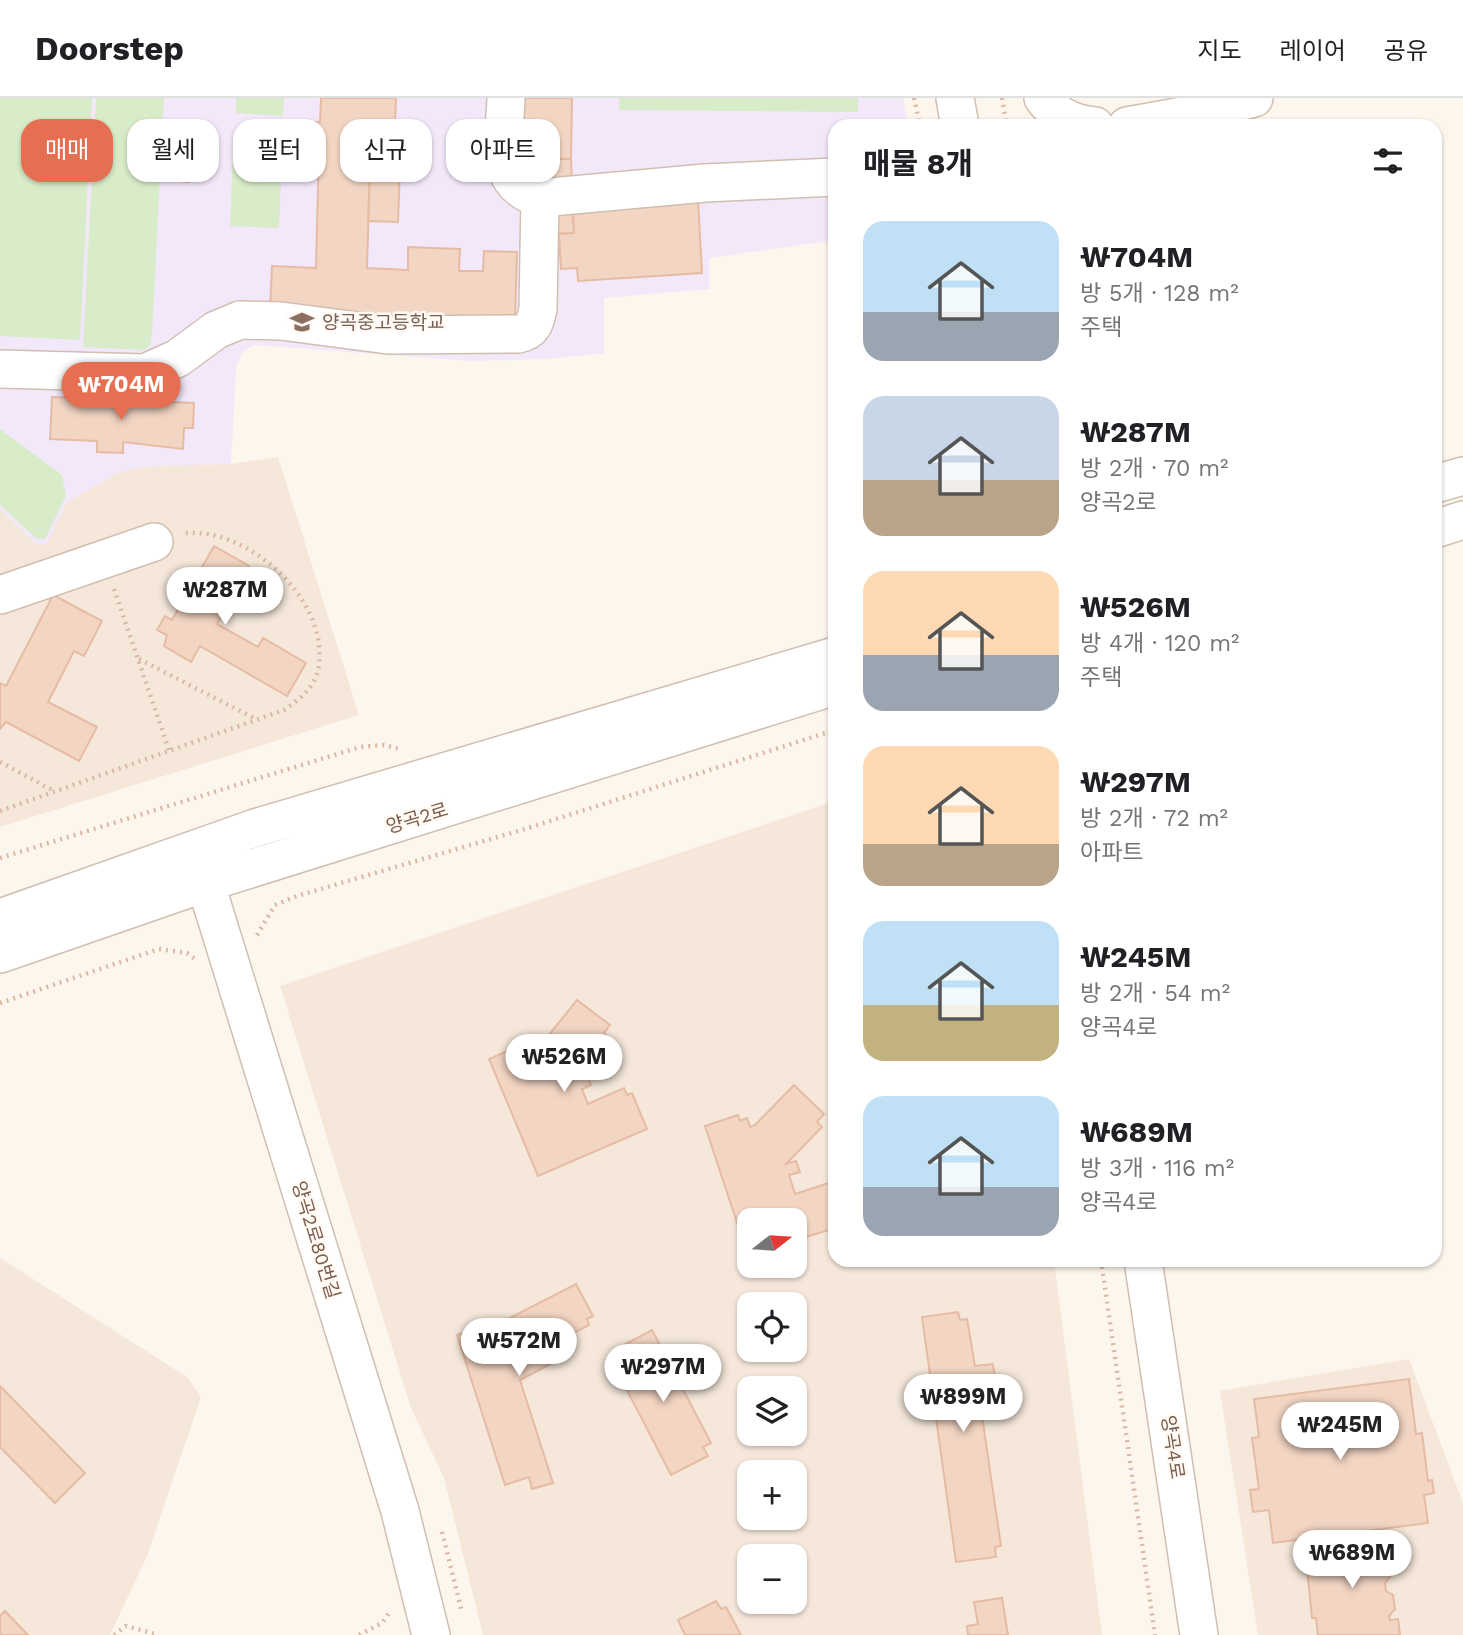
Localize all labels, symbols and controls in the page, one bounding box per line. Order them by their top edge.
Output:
text: Doorstep [35,29,184,68]
text: 지도 [1197,37,1242,65]
text: 레이어 [1280,37,1346,65]
text: 공유 [1384,37,1428,65]
chip: 매매 [21,119,113,182]
chip: 월세 [127,119,219,182]
chip: 필터 [233,119,326,182]
chip: 신규 [340,119,432,182]
chip: 아파트 [446,119,560,182]
icon: filters [1369,142,1407,180]
text: 매물 8개 [863,146,973,181]
text: ₩704M [1080,239,1193,274]
icon: home [919,249,1003,333]
text: 방 5개 · 128 m² [1080,280,1239,307]
school or university icon: 양곡중고등학교 [288,308,316,336]
place label: 양곡중고등학교 [322,311,444,334]
text: 주택 [1080,314,1122,341]
pin: ₩704M [72,362,170,422]
text: ₩704M [78,371,164,398]
text: ₩287M [1080,414,1191,449]
icon: home [919,424,1003,508]
text: 방 2개 · 70 m² [1080,455,1228,482]
text: 양곡2로 [1080,489,1157,516]
pin: ₩287M [176,568,274,627]
text: ₩287M [182,576,268,603]
text: ₩526M [1080,589,1191,624]
icon: home [919,599,1003,683]
text: 방 4개 · 120 m² [1080,630,1239,657]
text: 주택 [1080,664,1122,691]
text: ₩297M [1080,764,1191,799]
icon: home [919,774,1003,858]
street label: 양곡2로 [383,798,451,838]
text: 방 2개 · 72 m² [1080,805,1228,832]
text: 아파트 [1080,839,1143,866]
text: ₩245M [1080,939,1192,974]
icon: home [919,949,1003,1033]
text: 방 2개 · 54 m² [1080,980,1230,1007]
text: 양곡4로 [1080,1014,1158,1041]
pin: ₩526M [515,1034,613,1094]
text: ₩526M [521,1043,607,1070]
text: ₩689M [1080,1114,1193,1149]
icon: home [919,1124,1003,1208]
text: 방 3개 · 116 m² [1080,1155,1234,1182]
street label: 양곡2로80번길 [287,1178,345,1302]
text: 양곡4로 [1080,1189,1158,1216]
north arrow [737,1208,807,1278]
map controls [737,1208,807,1614]
button: locate [737,1292,807,1362]
pin: ₩572M [470,1318,568,1378]
text: ₩572M [477,1327,561,1354]
pin: ₩297M [614,1344,712,1404]
text: ₩297M [620,1353,706,1380]
pin: ₩899M [914,1374,1012,1434]
button: layers [737,1376,807,1446]
text: ₩899M [920,1383,1006,1410]
pin: ₩245M [1291,1402,1389,1462]
text: ₩245M [1297,1411,1383,1438]
street label: 양곡4로 [1157,1414,1189,1480]
button: + [737,1460,807,1530]
pin: ₩689M [1303,1530,1401,1590]
text: ₩689M [1309,1539,1395,1566]
button: − [737,1544,807,1614]

